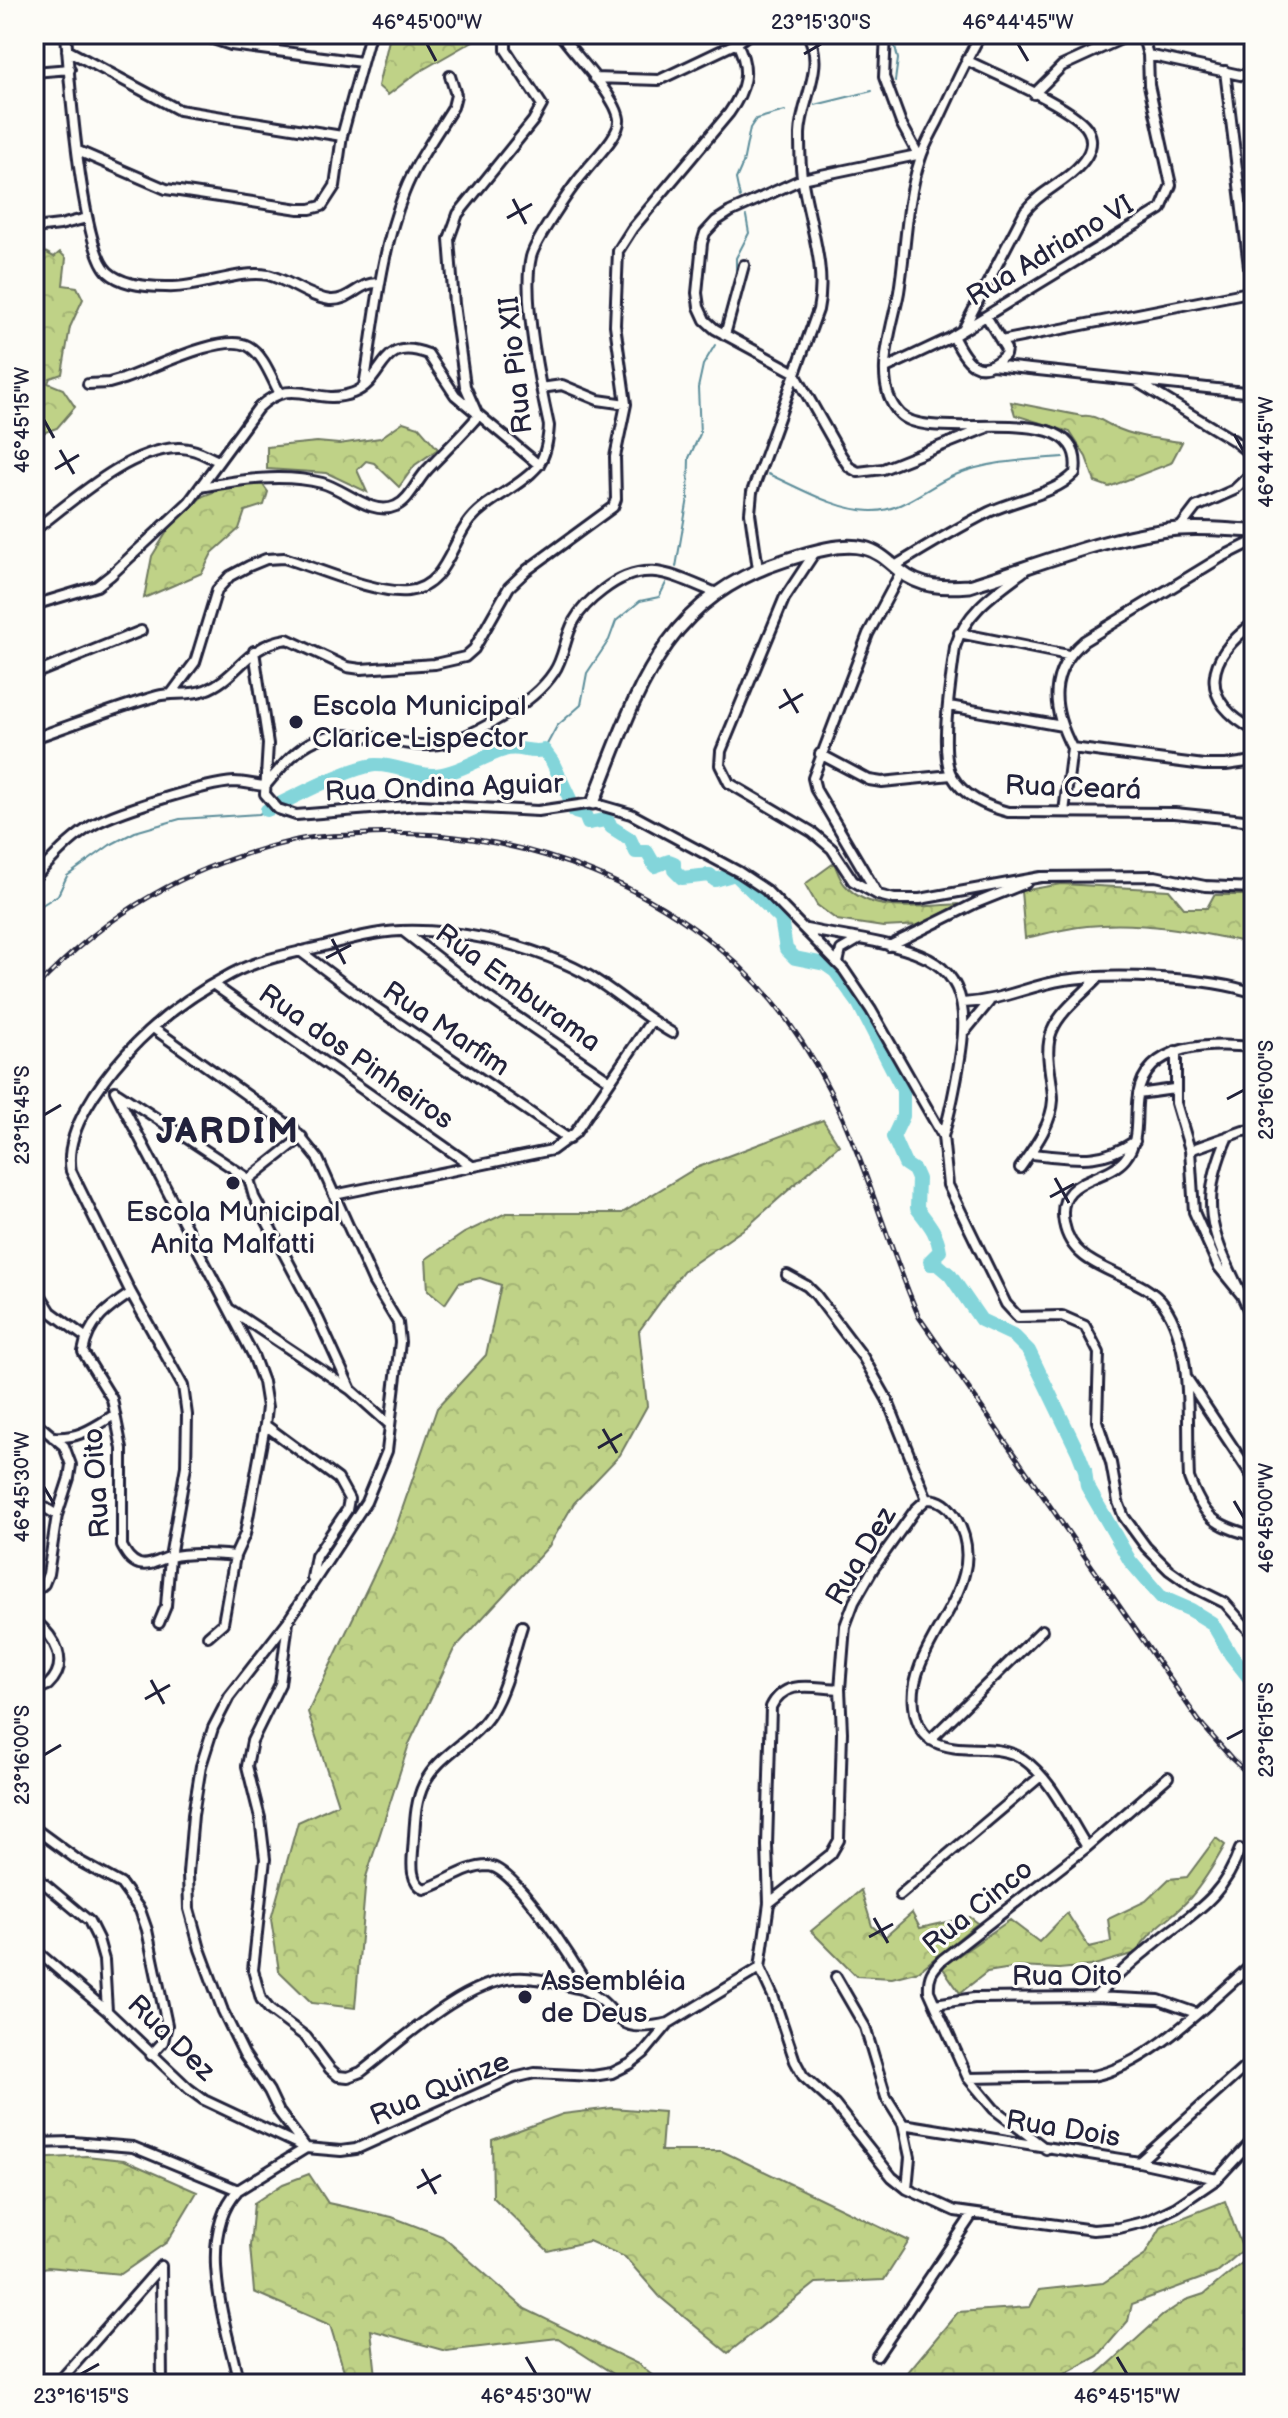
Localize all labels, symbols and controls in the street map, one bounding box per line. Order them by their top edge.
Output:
text: 46°45'00"W [372,11,482,35]
text: 23°15'30"S [771,11,871,35]
text: 46°44'45"W [962,11,1074,35]
street label: Rua Adriano VI [961,188,1139,314]
street label: Rua Pio XII [492,295,540,435]
text: 46°45'15"W [11,367,35,473]
text: 46°44'45"W [1255,396,1279,508]
place label: Escola Municipal Clarice Lispector [312,690,528,755]
marker: Escola Municipal Clarice Lispector [287,713,305,731]
street label: Rua Ondina Aguiar [324,767,565,809]
street label: Rua Ceará [1004,769,1142,807]
street label: Rua Emburama [429,917,607,1059]
street label: Rua Marfim [376,975,516,1083]
street label: Rua dos Pinheiros [252,977,460,1137]
text: 23°16'00"S [1255,1040,1279,1140]
text: 23°15'45"S [11,1065,35,1165]
district label: JARDIM [156,1111,300,1154]
marker: Escola Municipal Anita Malfatti [224,1174,242,1192]
place label: Escola Municipal Anita Malfatti [126,1196,340,1261]
street label: Rua Oito [77,1427,117,1539]
text: 46°45'30"W [11,1431,35,1543]
text: 46°45'00"W [1255,1463,1279,1573]
street label: Rua Dez [819,1500,904,1611]
text: 23°16'15"S [1255,1682,1279,1778]
text: 23°16'00"S [11,1705,35,1805]
street label: Rua Cinco [916,1853,1040,1961]
street label: Rua Oito [1012,1960,1122,1993]
place label: Assembléia de Deus [541,1965,686,2030]
street label: Rua Dez [120,1988,222,2088]
marker: Assembléia de Deus [516,1988,534,2006]
street label: Rua Quinze [365,2045,515,2133]
street label: Rua Dois [1004,2104,1123,2154]
text: 23°16'15"S [33,2385,129,2409]
text: 46°45'30"W [480,2385,592,2409]
text: 46°45'15"W [1074,2385,1180,2409]

